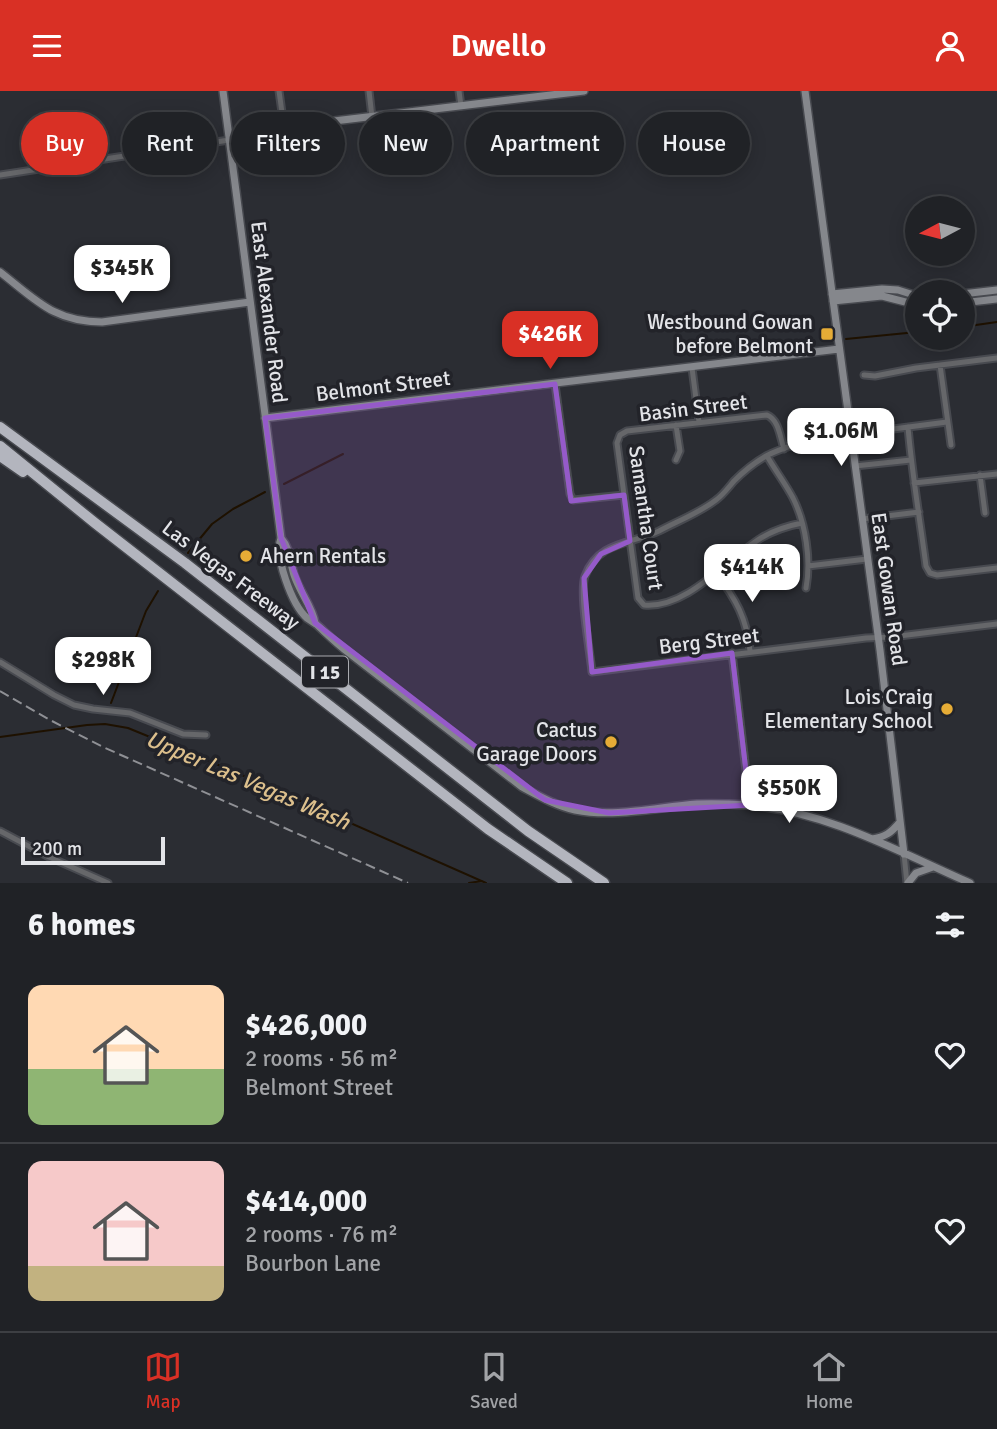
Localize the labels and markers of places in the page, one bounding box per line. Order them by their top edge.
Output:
pin: $345K [73,245,171,305]
place label: Westbound Gowan before Belmont [647,309,813,359]
pin: $426K [501,311,599,371]
marker: Westbound Gowan before Belmont [819,326,835,342]
pin: $1.06M [784,409,898,468]
place label: Ahern Rentals [260,543,386,569]
pin: $414K [703,545,801,604]
marker: Ahern Rentals [238,548,254,564]
pin: $298K [54,637,152,697]
place label: Lois Craig Elementary School [764,684,933,734]
marker: Lois Craig Elementary School [939,701,955,717]
place label: Cactus Garage Doors [476,717,597,767]
marker: Cactus Garage Doors [603,734,619,750]
pin: $550K [740,765,838,825]

